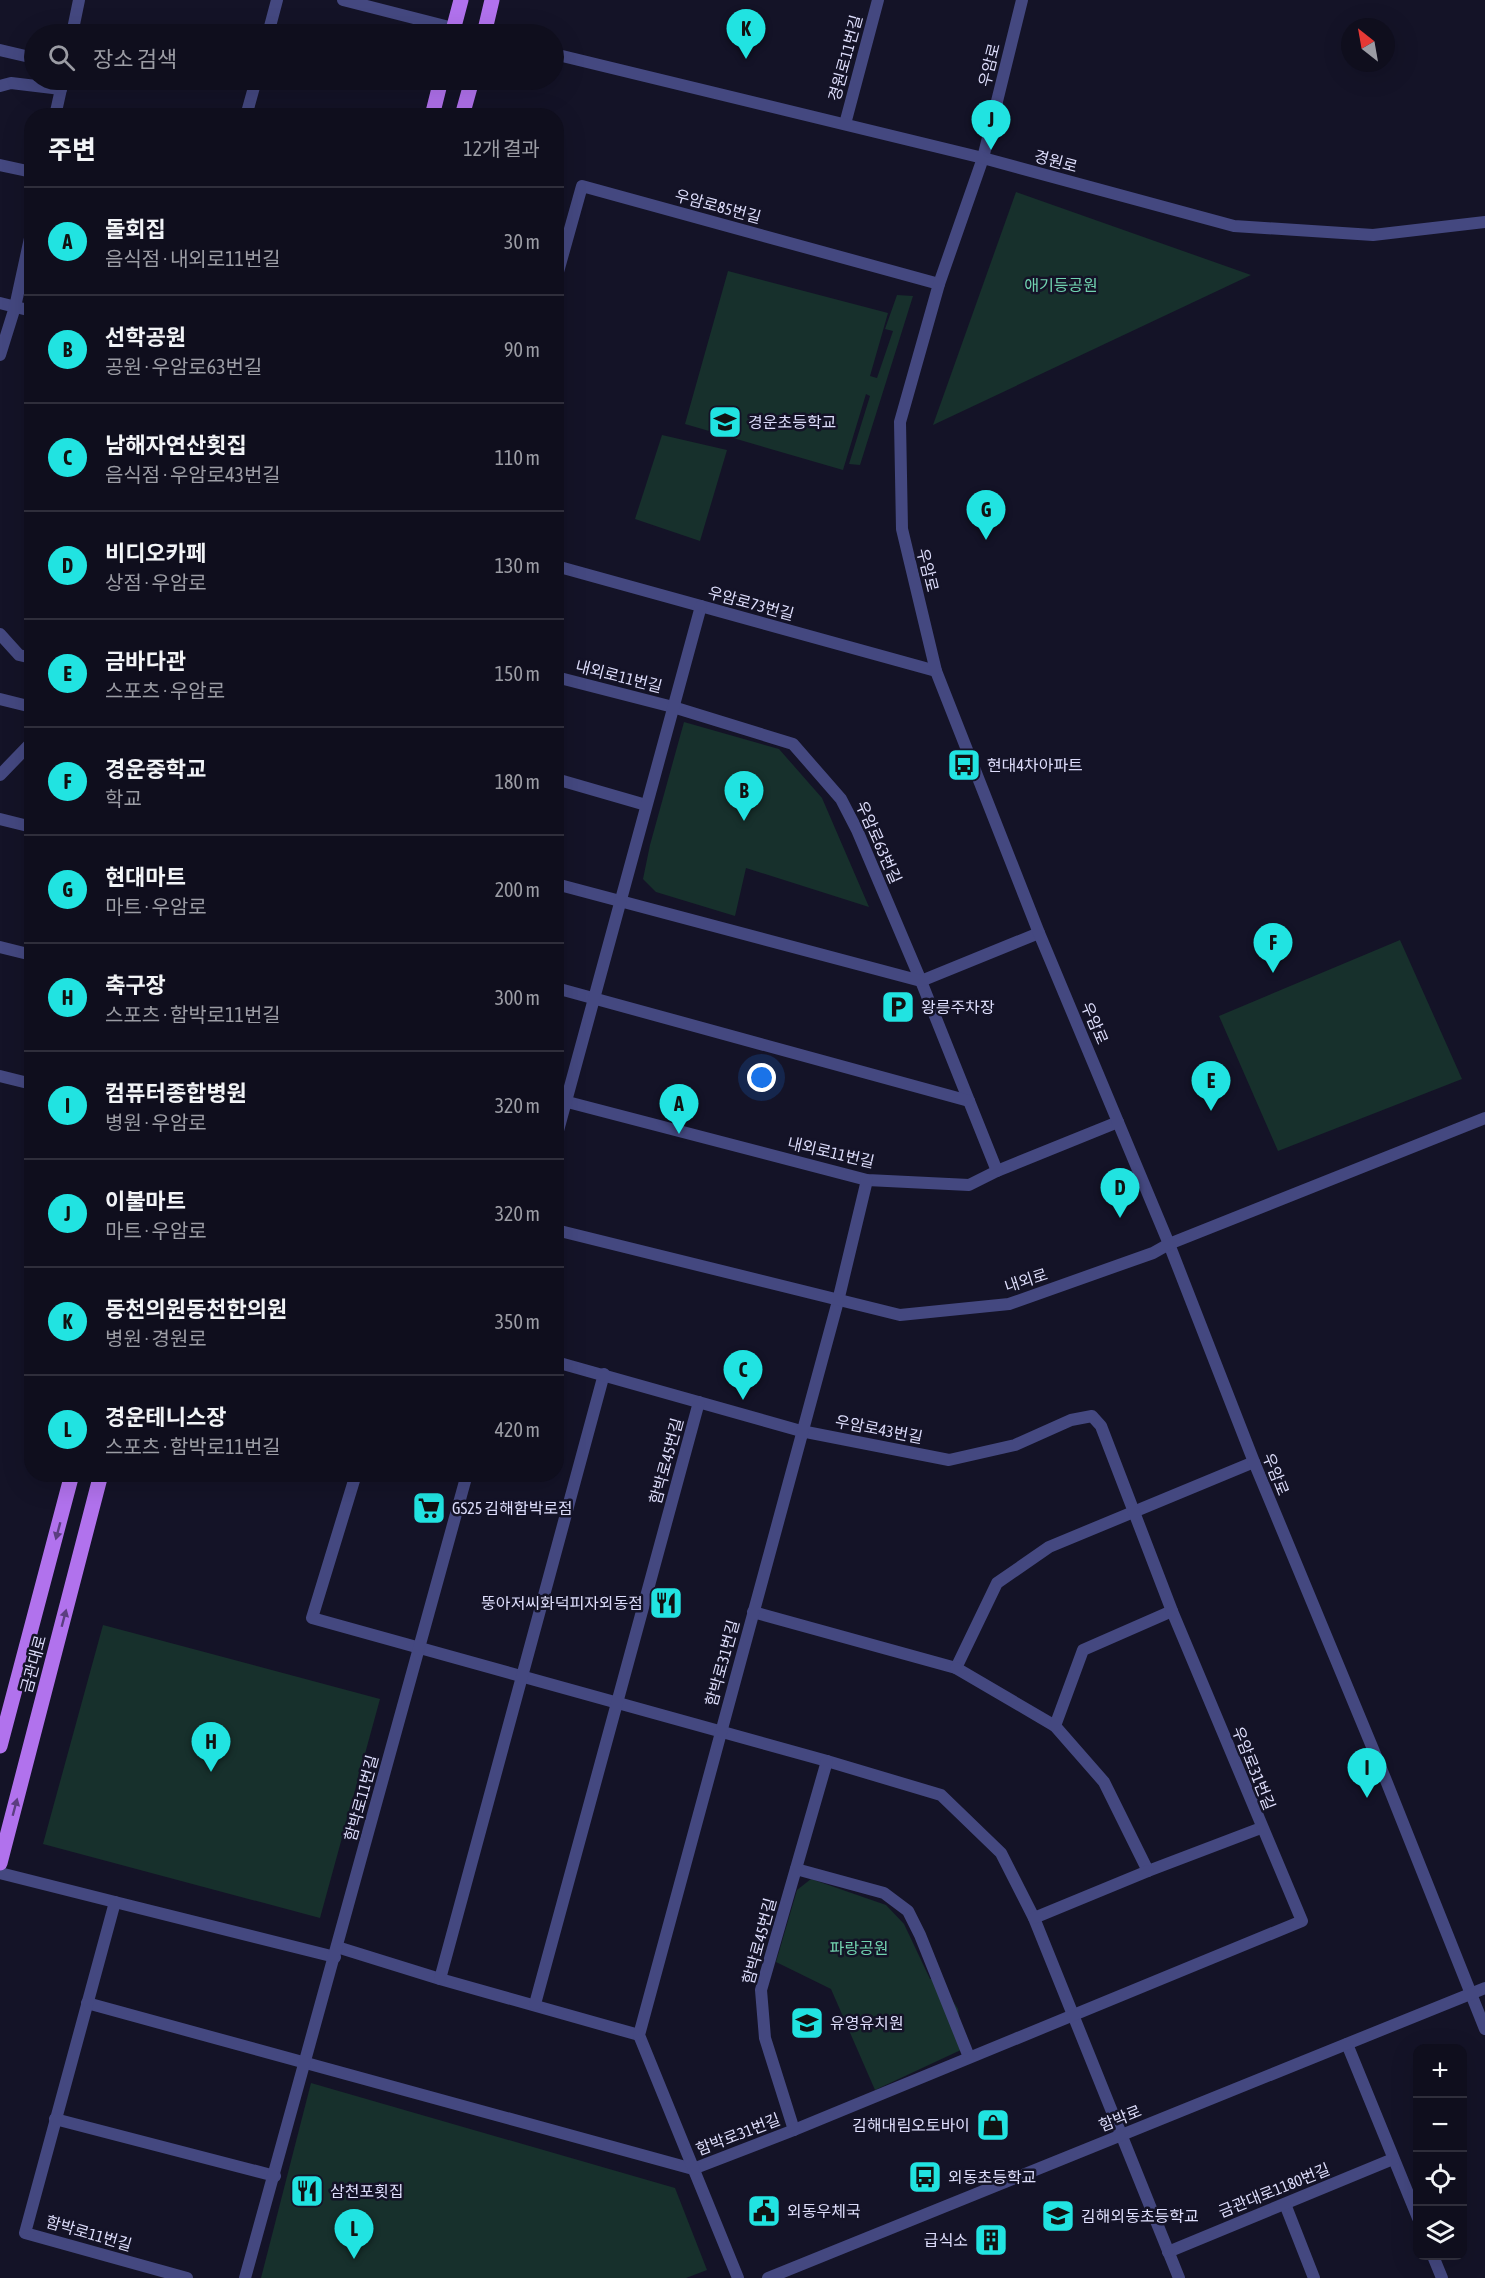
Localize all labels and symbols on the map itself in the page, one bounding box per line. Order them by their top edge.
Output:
pin: K [726,10,766,59]
street label: 경원로11번길 [825,13,865,103]
north arrow [1341,18,1395,72]
street label: 우암로 [975,41,1003,89]
pin: J [972,100,1010,150]
street label: 경원로 [1032,147,1080,175]
street label: 우암로85번길 [673,186,763,226]
park label: 애기등공원 [1024,276,1098,294]
school or university icon: 경운초등학교 [707,404,743,440]
place label: 경운초등학교 [748,413,836,431]
pin: G [966,490,1006,540]
street label: 우암로 [914,546,942,594]
street label: 우암로73번길 [706,583,796,623]
street label: 내외로11번길 [574,657,664,695]
bus stop icon: 현대4차아파트 [946,747,982,783]
place label: 현대4차아파트 [987,756,1083,774]
pin: B [724,772,764,821]
street label: 우암로63번길 [853,798,905,886]
pin: F [1254,924,1292,973]
parking icon: 왕릉주차장 [880,989,916,1025]
place label: 왕릉주차장 [921,998,995,1016]
street label: 우암로 [1078,999,1112,1047]
pin: E [1192,1062,1230,1111]
your location [747,1063,776,1092]
pin: A [660,1084,698,1134]
street label: 내외로11번길 [786,1133,876,1171]
pin: D [1100,1168,1140,1218]
street label: 내외로 [1002,1265,1050,1295]
pin: C [724,1350,762,1400]
street label: 우암로43번길 [834,1412,924,1446]
street label: 함박로45번길 [646,1416,686,1506]
street label: 우암로 [1259,1450,1293,1498]
supermarket icon: GS25 김해함박로점 [411,1490,447,1526]
place label: GS25 김해함박로점 [452,1499,573,1517]
one-way arrow [52,1522,62,1540]
restaurant icon: 뚱아저씨화덕피자외동점 [648,1585,684,1621]
place label: 뚱아저씨화덕피자외동점 [481,1594,643,1612]
one-way arrow [60,1609,69,1627]
street label: 함박로31번길 [702,1618,742,1708]
street label: 금관대로 [17,1633,49,1695]
pin: H [192,1722,230,1772]
street label: 우암로31번길 [1229,1724,1279,1812]
pin: I [1348,1748,1386,1798]
street label: 함박로11번길 [341,1753,381,1843]
one-way arrow [10,1797,20,1816]
street label: 함박로45번길 [739,1896,779,1986]
park label: 파랑공원 [830,1939,888,1957]
school or university icon: 유영유치원 [789,2005,825,2041]
place label: 유영유치원 [830,2014,904,2032]
street label: 함박로 [1096,2101,1144,2135]
shop icon: 김해대림오토바이 [975,2107,1011,2143]
street label: 함박로31번길 [693,2110,783,2158]
place label: 김해대림오토바이 [852,2116,970,2134]
bus stop icon: 외동초등학교 [907,2159,943,2195]
street label: 금관대로1180번길 [1216,2159,1332,2221]
place label: 외동초등학교 [948,2168,1036,2186]
restaurant icon: 삼천포횟집 [289,2173,325,2209]
place label: 삼천포횟집 [330,2182,404,2200]
public building icon: 외동우체국 [746,2193,782,2229]
school or university icon: 김해외동초등학교 [1040,2198,1076,2234]
place label: 외동우체국 [787,2202,861,2220]
place label: 김해외동초등학교 [1081,2207,1199,2225]
pin: L [334,2210,374,2259]
street label: 함박로11번길 [44,2212,134,2254]
building icon: 급식소 [973,2222,1009,2258]
place label: 급식소 [924,2231,968,2249]

